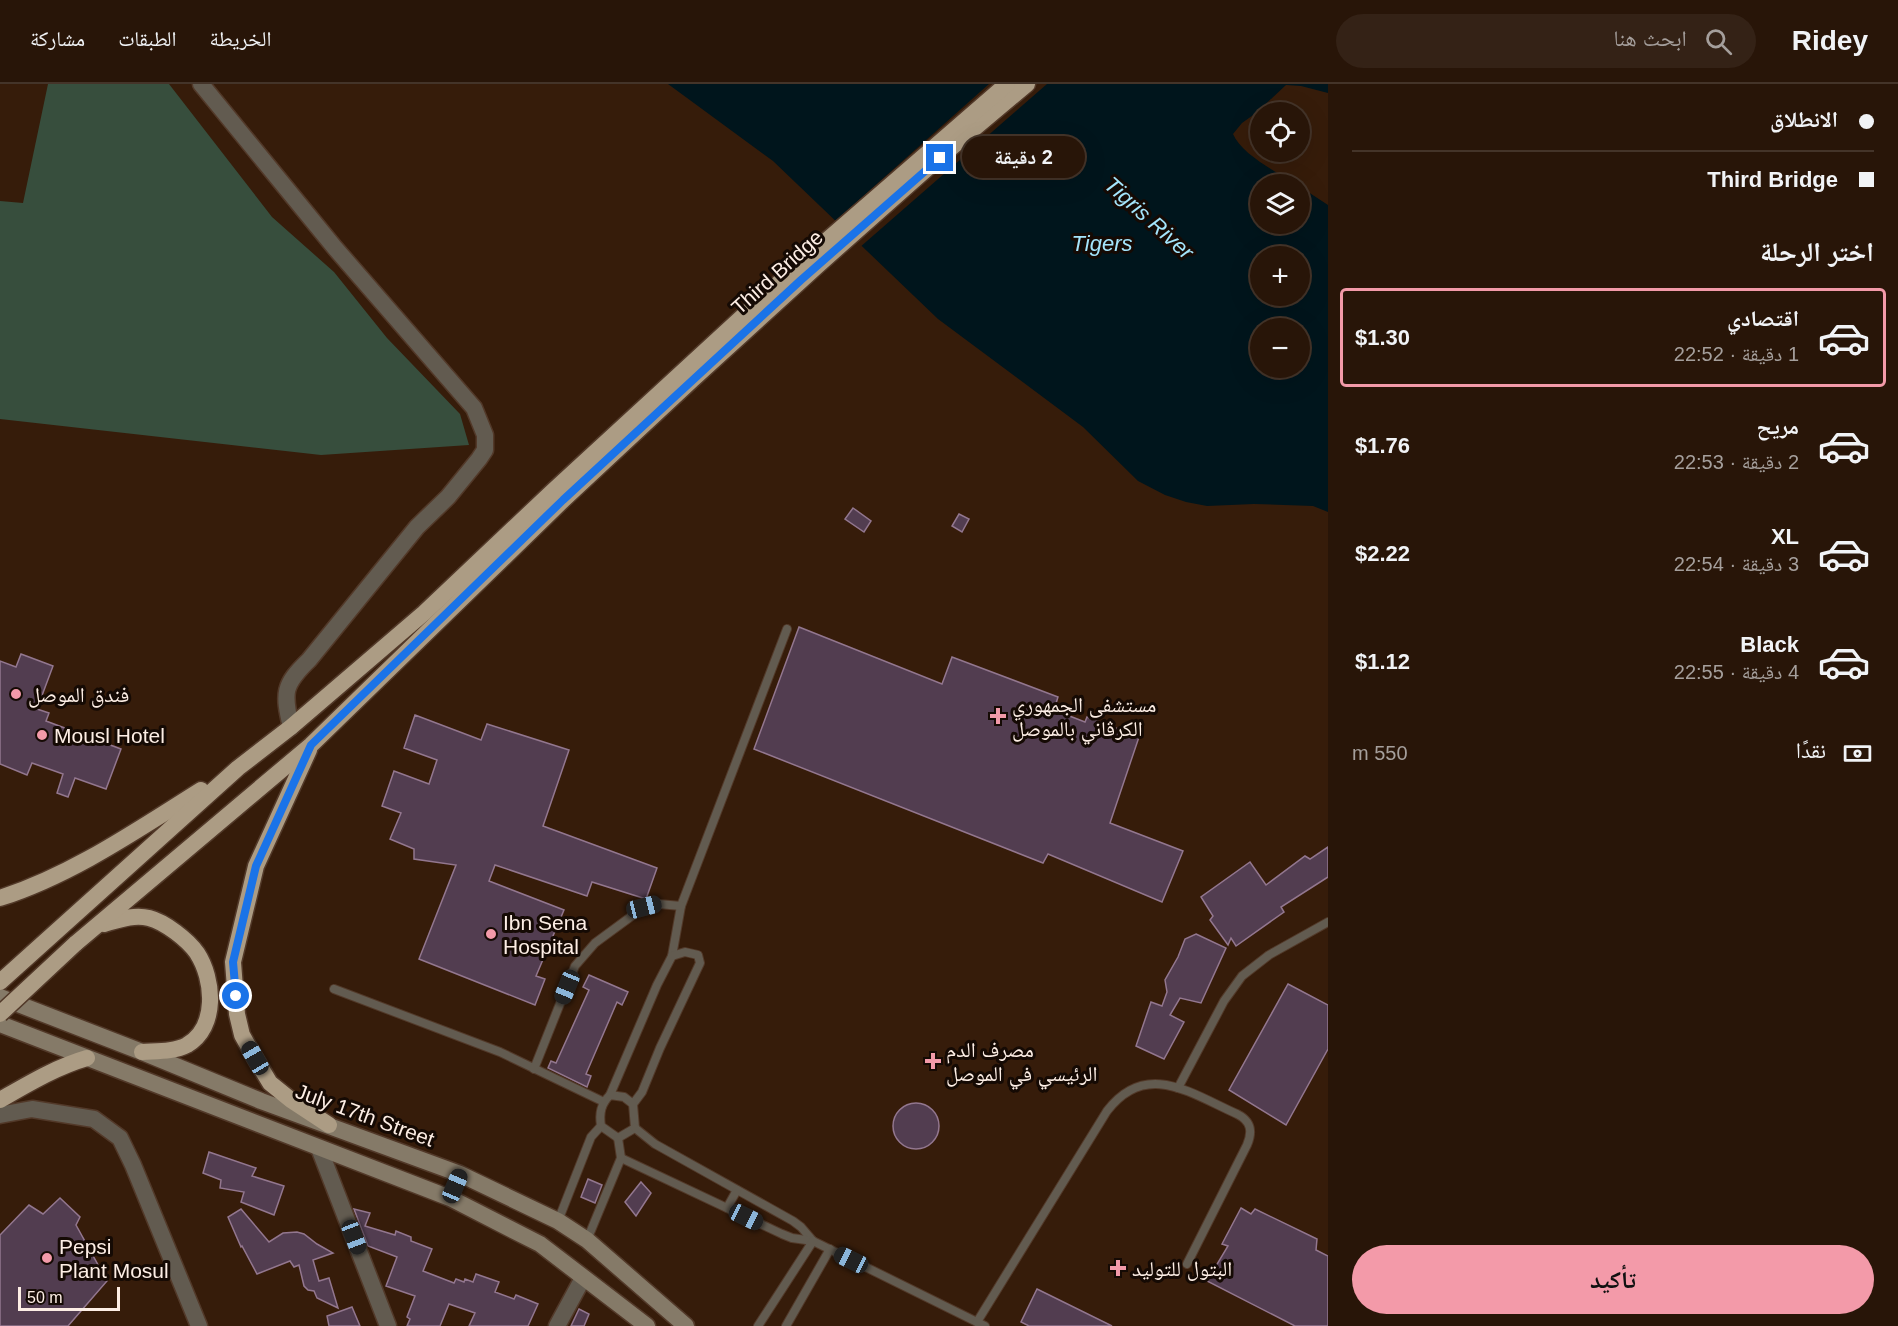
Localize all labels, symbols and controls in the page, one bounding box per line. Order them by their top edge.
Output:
search box [1336,14,1756,68]
icon: search [1702,25,1735,58]
text: Ridey [1792,25,1868,56]
text: ابحث هنا [1614,26,1687,51]
text: مشاركة [30,27,85,50]
text: الطبقات [118,27,177,50]
text: الخريطة [210,27,271,50]
map controls [1250,102,1310,378]
button: locate [1250,102,1310,162]
text: الانطلاق [1770,107,1838,132]
callout: 2 دقيقة [961,137,1084,179]
route end [926,144,953,171]
text: 2 دقيقة [994,146,1053,168]
text: Third Bridge [1707,167,1838,192]
water label: Tigris River [1099,172,1200,266]
button: layers [1250,174,1310,234]
street label: Third Bridge [727,225,827,319]
water label: Tigers [1072,231,1132,256]
text: اختر الرحلة [1760,237,1874,267]
button: + [1250,246,1310,306]
text: اقتصادي [1727,306,1799,331]
icon: car [1817,311,1871,365]
button: − [1250,318,1310,378]
text: $1.30 [1355,325,1410,350]
text: 1 دقيقة · 22:52 [1674,343,1799,365]
text: مريح [1756,414,1799,439]
icon: car [1817,419,1871,473]
text: $1.76 [1355,433,1410,458]
text: 2 دقيقة · 22:53 [1674,451,1799,473]
text: XL [1771,524,1799,549]
icon: car [1817,527,1871,581]
text: $2.22 [1355,541,1410,566]
text: 3 دقيقة · 22:54 [1674,553,1799,575]
text: Black [1740,632,1799,657]
icon: car [1817,635,1871,689]
text: $1.12 [1355,649,1410,674]
text: 4 دقيقة · 22:55 [1674,661,1799,683]
place label: فندق الموصل [28,683,129,708]
marker: فندق الموصل [9,687,23,701]
place label: مستشفى الجمهوري الكرڤاني بالموصل [1012,693,1156,745]
marker: مستشفى الجمهوري الكرڤاني بالموصل [989,707,1007,725]
place label: Mousl Hotel [54,724,165,747]
marker: Mousl Hotel [35,728,49,742]
icon: cash [1841,737,1874,770]
text: نقدًا [1796,738,1826,763]
text: 550 m [1352,742,1408,764]
car [624,894,664,920]
place label: Ibn Sena Hospital [503,911,587,958]
marker: Ibn Sena Hospital [484,927,498,941]
car [552,967,582,1007]
route start [222,982,249,1009]
car [238,1038,272,1078]
place label: مصرف الدم الرئيسي في الموصل [946,1038,1097,1090]
marker: مصرف الدم الرئيسي في الموصل [924,1052,942,1070]
street label: July 17th Street [293,1079,438,1151]
car [440,1166,470,1206]
car [726,1201,766,1233]
car [339,1217,369,1257]
place label: Pepsi Plant Mosul [59,1235,169,1282]
car [831,1244,871,1276]
button: تأكيد [1352,1245,1874,1314]
marker: Pepsi Plant Mosul [40,1251,54,1265]
place label: البتول للتوليد [1132,1257,1232,1281]
marker: البتول للتوليد [1109,1259,1127,1277]
scale bar [18,1284,120,1312]
text: 50 m [27,1289,63,1306]

